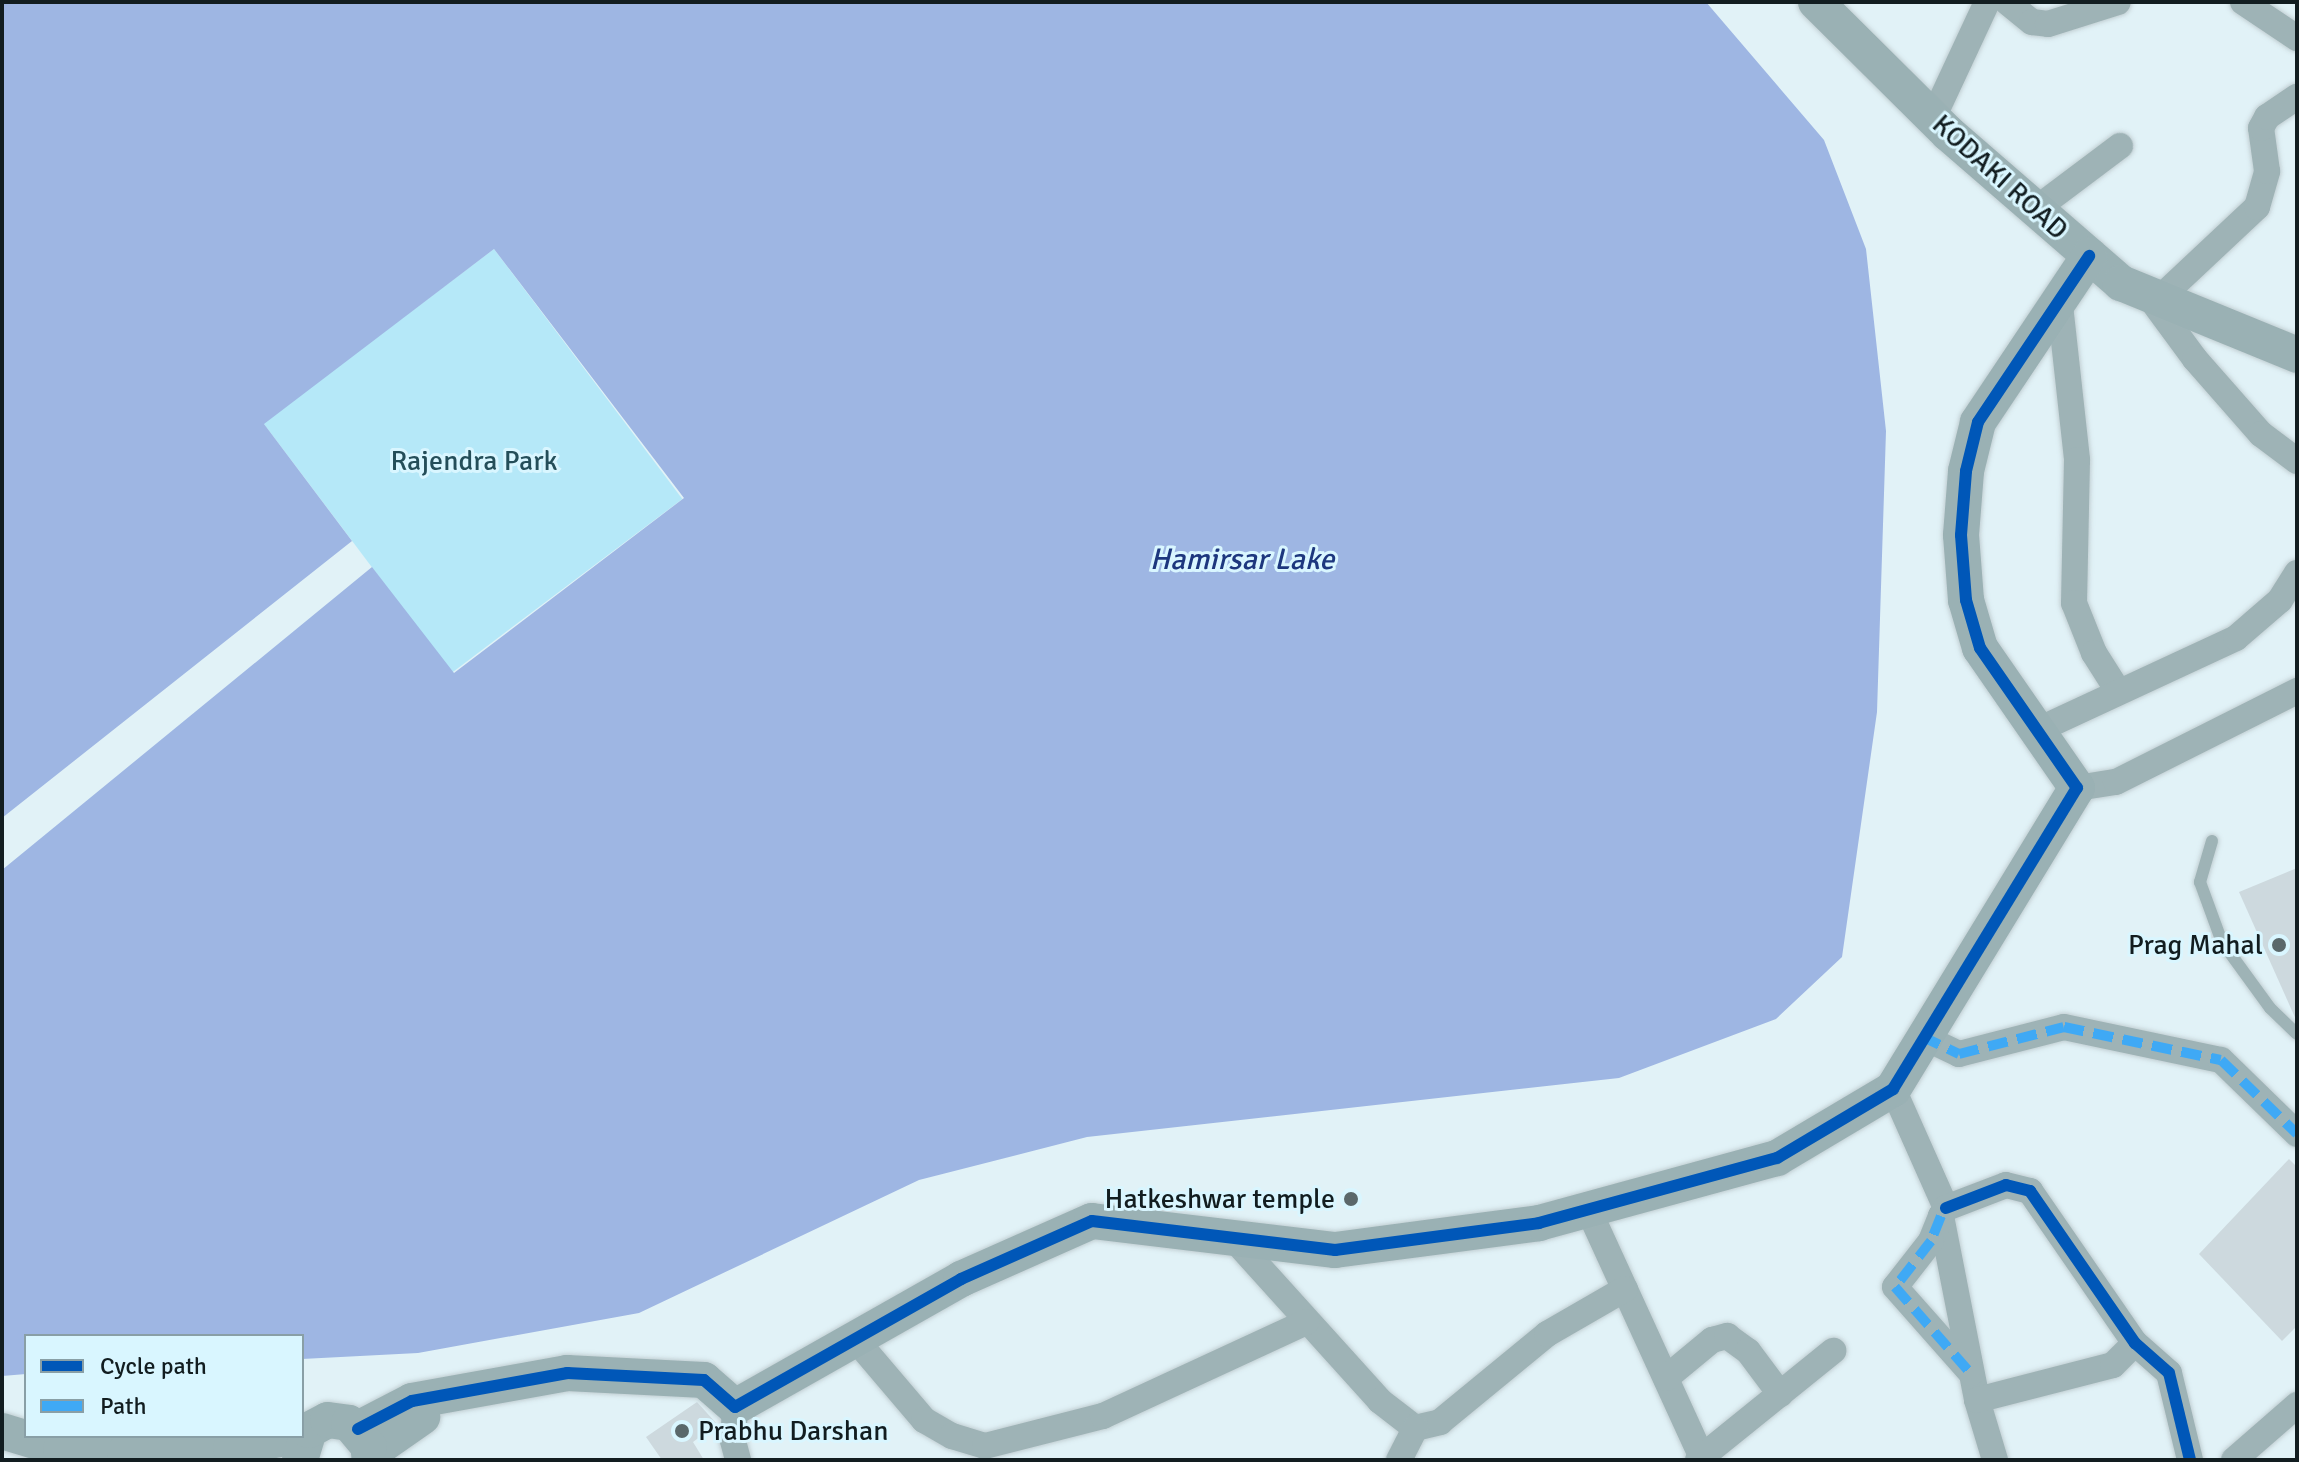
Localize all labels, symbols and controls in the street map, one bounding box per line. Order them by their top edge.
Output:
street label: KODAKI ROAD [1925,107,2075,247]
park label: Rajendra Park [390,444,558,478]
water label: Hamirsar Lake [1150,542,1334,578]
place label: Prag Mahal [2128,928,2263,962]
marker: Prag Mahal [2270,936,2288,954]
place label: Hatkeshwar temple [1105,1182,1335,1216]
marker: Hatkeshwar temple [1342,1190,1360,1208]
legend [24,1334,304,1438]
text: Cycle path [100,1351,207,1381]
text: Path [100,1391,146,1421]
place label: Prabhu Darshan [698,1414,889,1448]
marker: Prabhu Darshan [673,1422,691,1440]

